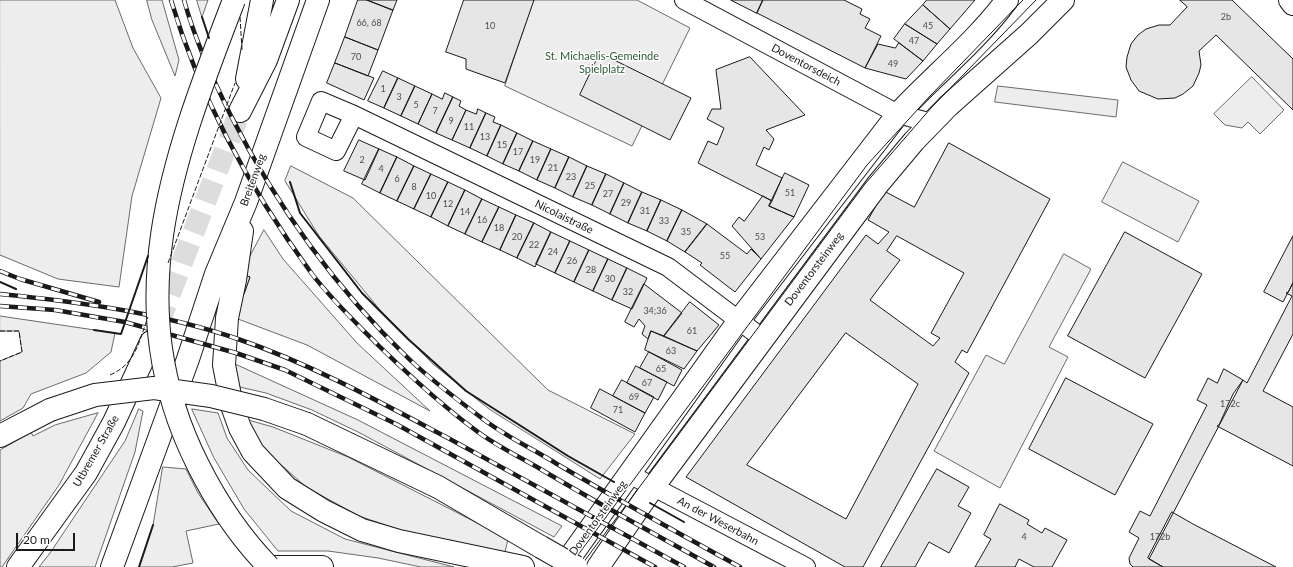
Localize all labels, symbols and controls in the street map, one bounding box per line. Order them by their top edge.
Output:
house number: 2b [1221,12,1231,22]
house number: 66, 68 [356,18,382,28]
house number: 10 [485,21,495,31]
house number: 45 [923,21,933,31]
house number: 47 [909,36,919,46]
street label: Doventorsdeich [769,41,843,89]
park label: St. Michaelis-Gemeinde Spielplatz [545,49,659,75]
house number: 70 [351,52,361,62]
house number: 49 [888,59,898,69]
house number: 1 [380,84,386,94]
house number: 3 [396,92,402,102]
house number: 5 [413,100,419,110]
house number: 7 [432,106,438,116]
house number: 9 [448,116,454,126]
house number: 11 [464,122,474,132]
house number: 13 [480,132,490,142]
house number: 15 [497,140,507,150]
house number: 17 [513,147,523,157]
street label: Breitenweg [237,152,269,208]
house number: 2 [359,155,365,165]
house number: 19 [530,155,540,165]
house number: 21 [548,163,558,173]
house number: 4 [378,164,384,174]
house number: 23 [566,172,576,182]
house number: 6 [394,174,400,184]
house number: 25 [585,181,595,191]
house number: 8 [411,182,417,192]
house number: 51 [785,188,795,198]
house number: 27 [603,189,613,199]
house number: 10 [426,191,436,201]
street label: Nicolaistraße [533,197,595,237]
house number: 29 [621,198,631,208]
house number: 12 [443,199,453,209]
house number: 31 [640,206,650,216]
house number: 14 [460,207,470,217]
house number: 16 [477,215,487,225]
house number: 33 [659,216,669,226]
house number: 18 [494,223,504,233]
house number: 35 [681,227,691,237]
street label: Doventorsteinweg [782,229,846,309]
house number: 20 [512,232,522,242]
house number: 53 [755,232,765,242]
house number: 22 [529,240,539,250]
house number: 24 [548,247,558,257]
house number: 55 [720,251,730,261]
house number: 26 [567,256,577,266]
house number: 28 [586,265,596,275]
house number: 30 [605,274,615,284]
house number: 32 [623,287,633,297]
house number: 34;36 [643,306,667,316]
house number: 61 [687,326,697,336]
house number: 63 [666,346,676,356]
house number: 65 [656,364,666,374]
house number: 67 [642,378,652,388]
house number: 69 [629,392,639,402]
house number: 172c [1220,399,1240,409]
house number: 71 [613,405,623,415]
street label: Utbremer Straße [70,413,122,489]
street label: Doventorsteinweg [566,478,630,558]
street label: An der Weserbahn [675,494,761,548]
scale bar [18,525,77,551]
text: 20 m [23,532,50,547]
house number: 4 [1021,532,1027,542]
house number: 172b [1150,532,1170,542]

